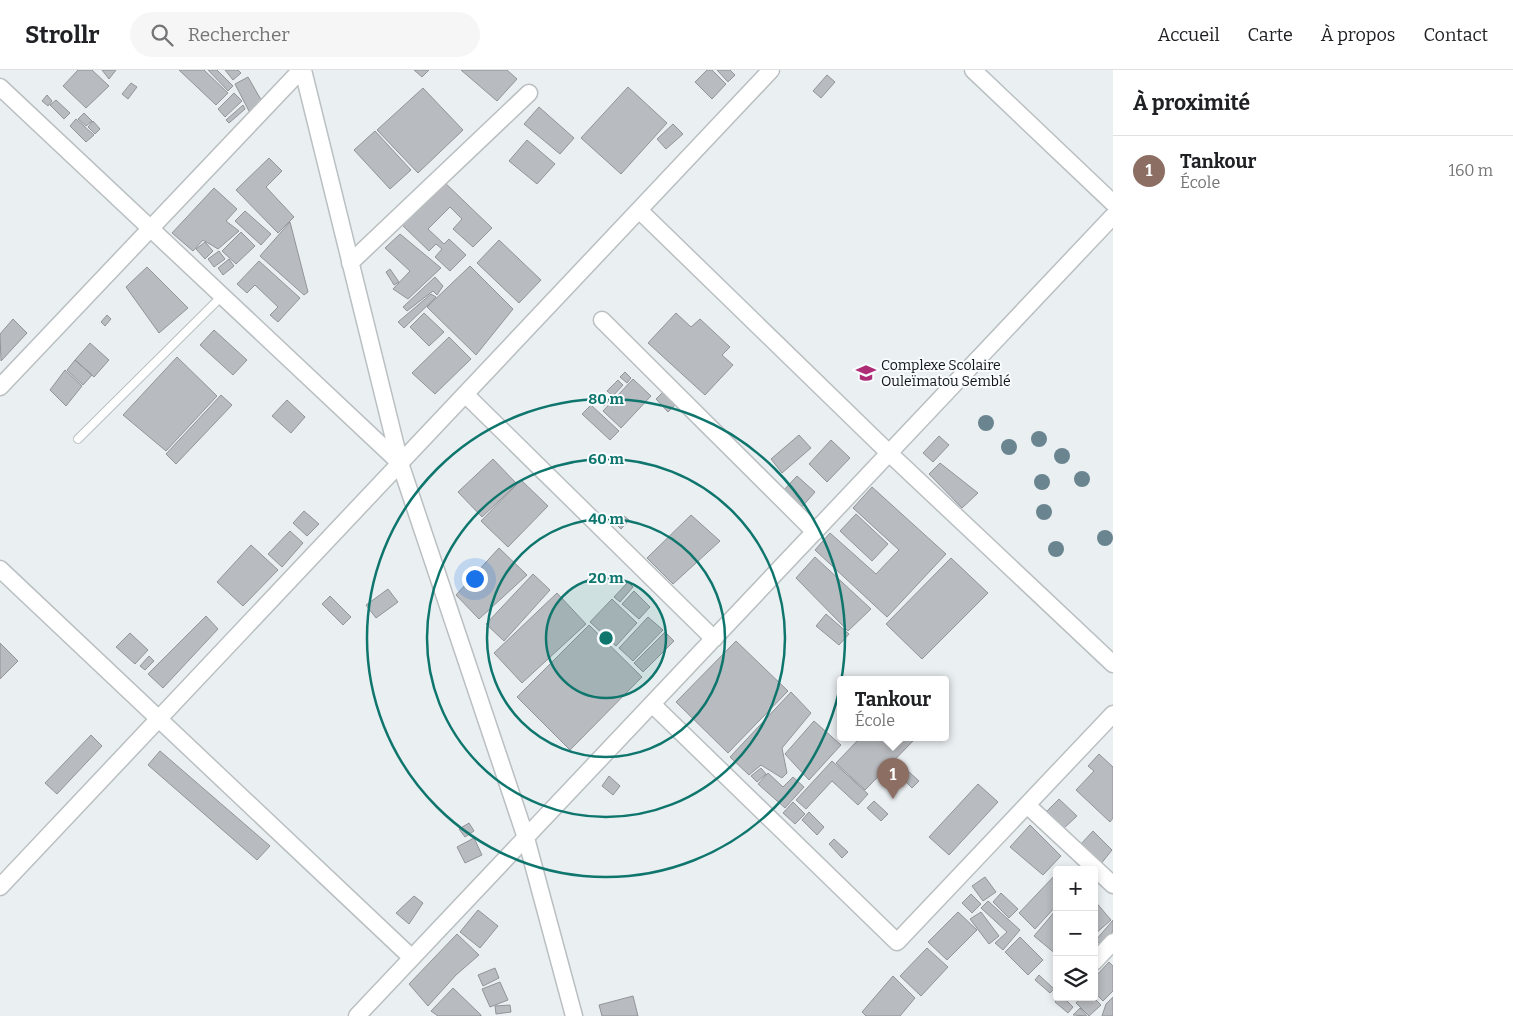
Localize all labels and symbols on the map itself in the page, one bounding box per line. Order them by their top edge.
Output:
place label: Complexe Scolaire Ouleïmatou Semblé [881,357,1011,390]
school or university icon: Complexe Scolaire Ouleïmatou Semblé [855,362,877,384]
text: 80 m [588,390,624,408]
text: 60 m [588,450,624,468]
text: 40 m [588,510,625,528]
your location [462,566,488,592]
text: 20 m [589,569,624,587]
centre of rings [597,629,615,647]
pin: 1 [877,758,909,799]

